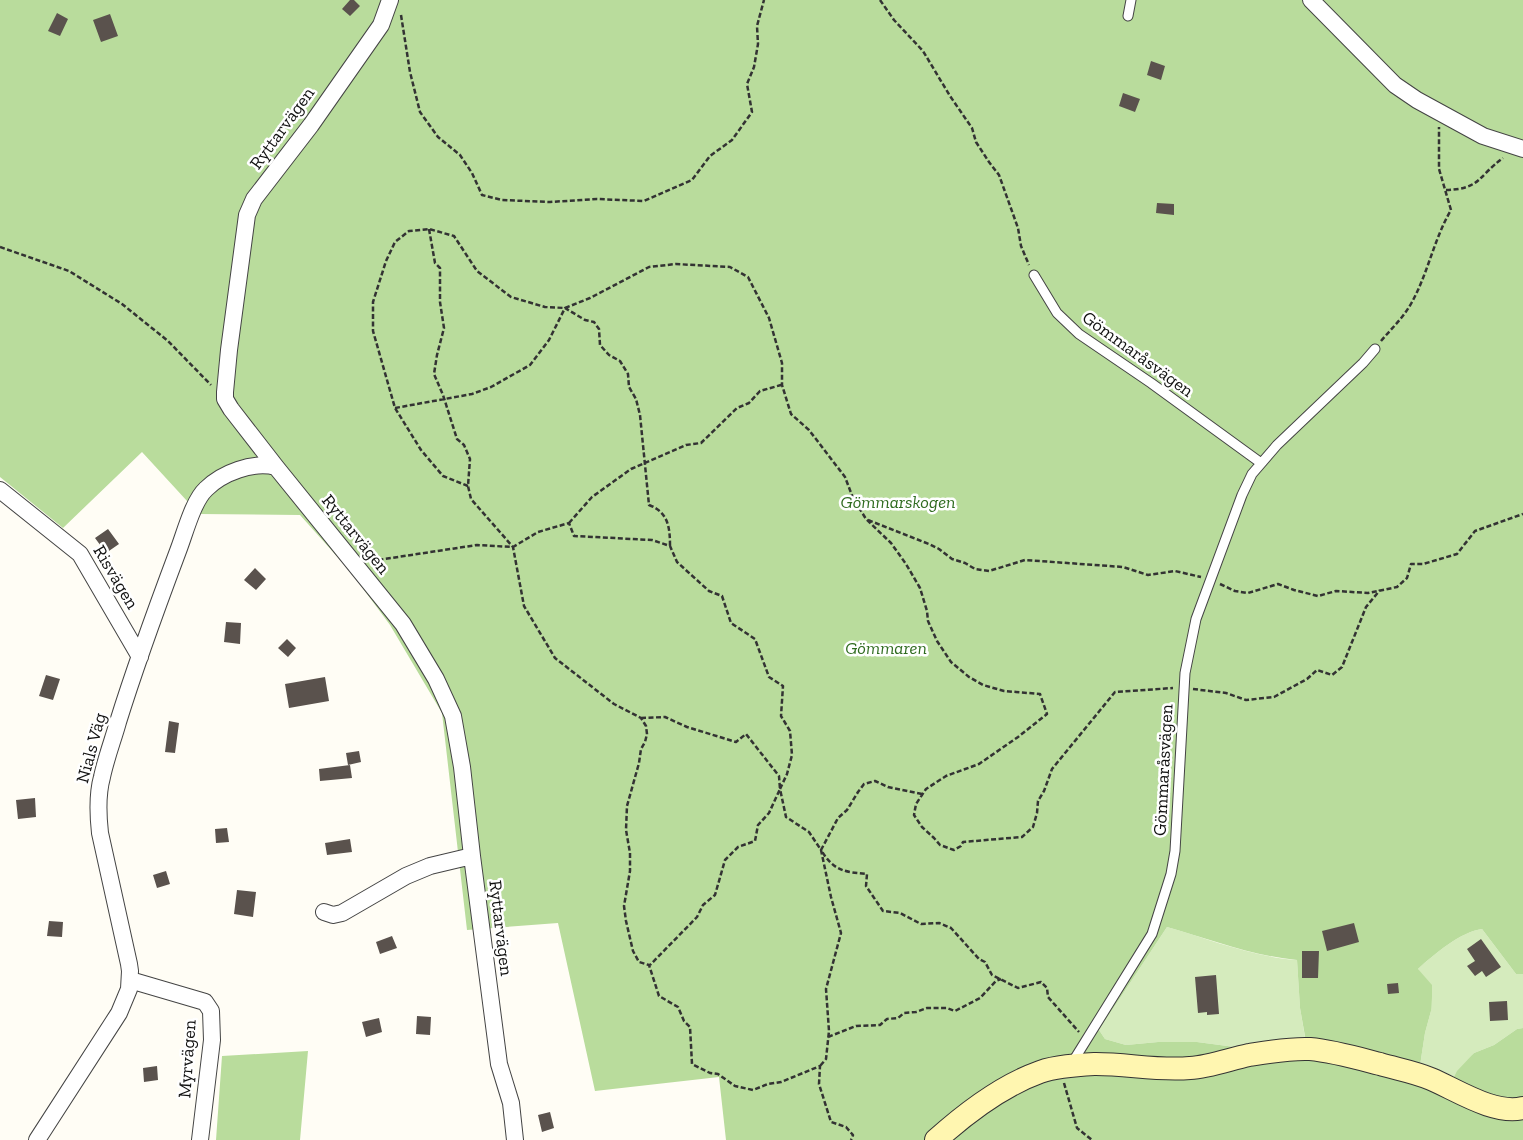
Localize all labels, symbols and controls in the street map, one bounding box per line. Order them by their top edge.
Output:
street label: Ryttarvägen [245,82,320,173]
street label: Gömmaråsvägen [1078,306,1198,402]
street label: Ryttarvägen [317,490,395,579]
park label: Gömmarskogen [841,491,955,513]
street label: Risvägen [88,541,144,613]
park label: Gömmaren [845,637,927,659]
street label: Gömmaråsvägen [1149,703,1177,837]
street label: Nials Väg [71,710,111,786]
street label: Ryttarvägen [484,879,518,978]
street label: Myrvägen [173,1018,201,1099]

